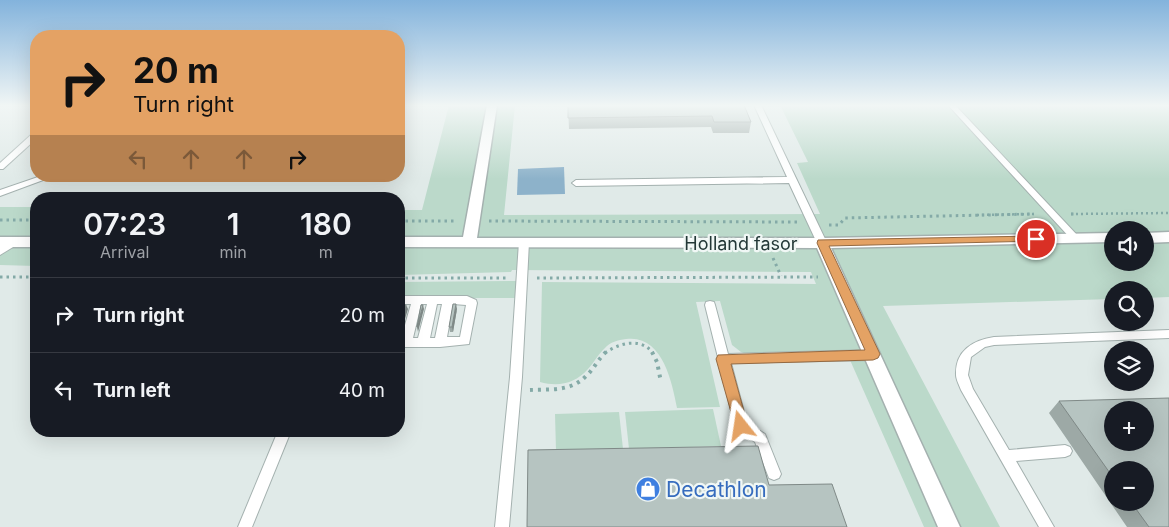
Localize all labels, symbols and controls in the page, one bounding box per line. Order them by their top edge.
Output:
text: 20 m [133,49,219,91]
icon: right [50,50,115,115]
text: Turn right [133,91,234,117]
icon: left [124,145,152,173]
icon: ahead [177,145,205,173]
icon: ahead [230,145,258,173]
icon: right [283,145,311,173]
text: 07:23 [83,206,166,242]
text: 1 [227,206,239,242]
text: 180 [300,206,352,242]
pin [1015,218,1057,260]
map controls [1104,221,1154,511]
button: sound [1104,221,1154,271]
icon: arrive [1022,225,1050,253]
street label: Holland fasor [684,233,798,254]
text: Arrival [100,242,149,262]
text: min [219,242,247,262]
text: m [319,242,333,262]
button: search [1104,281,1154,331]
icon: right [50,301,78,329]
text: Turn right [93,304,184,327]
text: 20 m [339,304,385,327]
button: layers [1104,341,1154,391]
icon: left [50,376,78,404]
text: Turn left [93,379,171,402]
text: 40 m [339,379,385,402]
position arrow [714,399,766,451]
button: + [1104,401,1154,451]
button: − [1104,461,1154,511]
shop icon: Decathlon [635,476,661,502]
place label: Decathlon [666,477,767,502]

